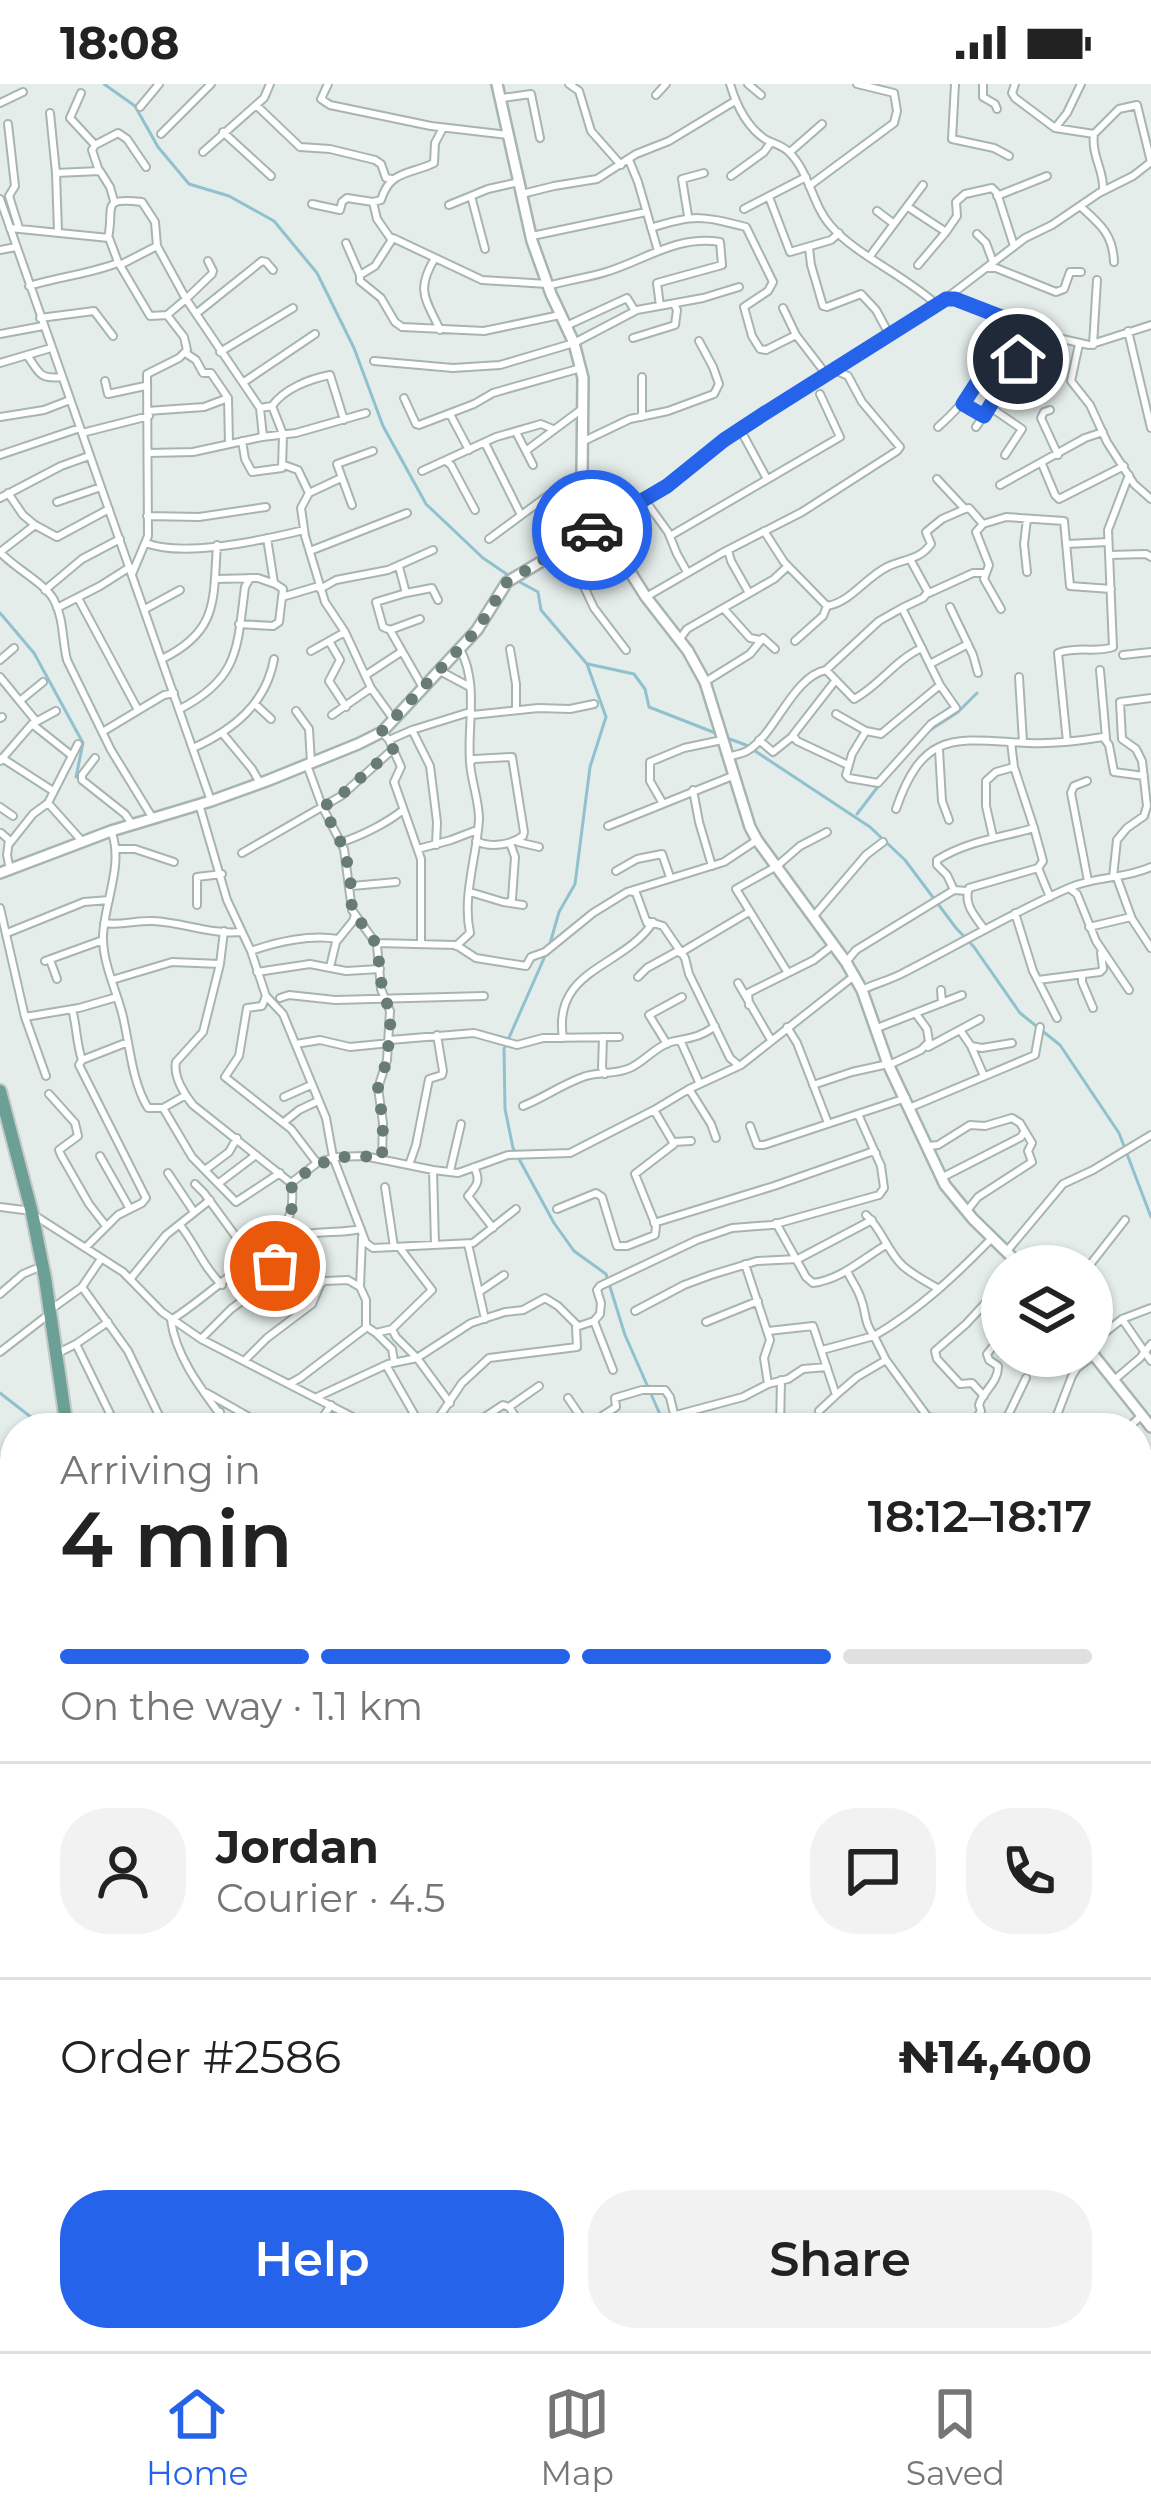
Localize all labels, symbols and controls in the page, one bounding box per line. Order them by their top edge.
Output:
text: 18:08 [60,15,179,70]
pin [967,308,1069,410]
icon: home [985,326,1051,392]
courier [532,470,652,590]
icon: car [559,497,625,563]
pin [224,1215,326,1317]
icon: bag [242,1233,308,1299]
map controls [981,1245,1113,1377]
button: layers [981,1245,1113,1377]
text: Arriving in [60,1446,261,1494]
text: 18:12–18:17 [868,1488,1092,1543]
text: 4 min [60,1491,293,1587]
text: On the way · 1.1 km [60,1682,423,1730]
button: person [60,1808,186,1934]
button: chat [810,1808,936,1934]
button: phone [966,1808,1092,1934]
text: Jordan [216,1819,379,1874]
text: Courier · 4.5 [216,1874,446,1922]
text: Order #2586 [60,2029,341,2084]
text: ₦14,400 [898,2029,1092,2084]
button: Help [60,2190,564,2328]
button: Share [588,2190,1092,2328]
tab: Home [146,2381,248,2493]
tab: Map [540,2381,614,2493]
tab: Saved [906,2381,1005,2493]

